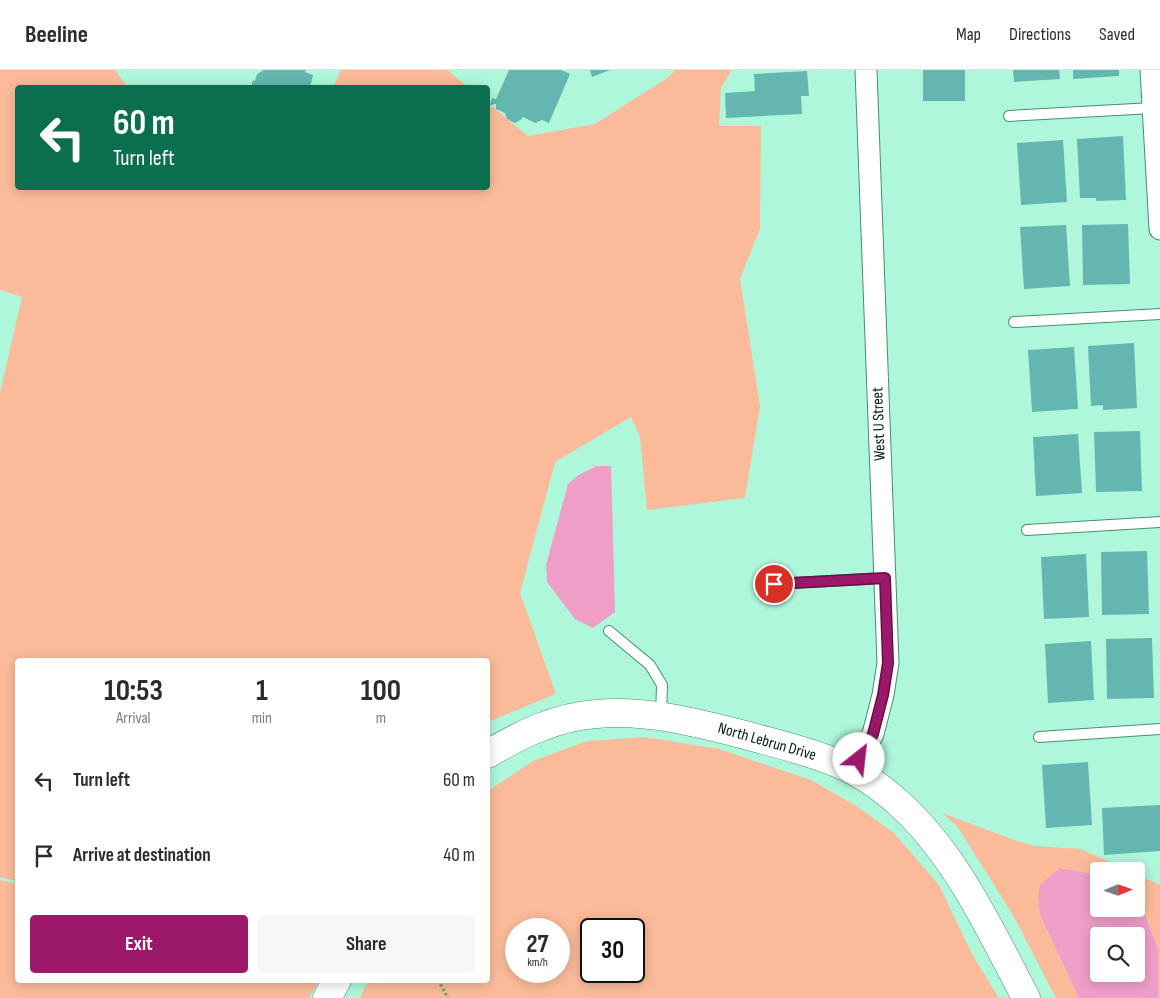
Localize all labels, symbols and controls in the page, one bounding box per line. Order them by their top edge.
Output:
text: Beeline [25,20,88,49]
text: Map [956,24,981,45]
text: Directions [1009,24,1071,45]
text: Saved [1099,24,1135,45]
text: 60 m [113,102,175,145]
icon: left [30,105,95,170]
text: Turn left [113,145,175,172]
street label: West U Street [868,387,890,461]
pin [753,563,795,605]
icon: arrive [760,570,788,598]
text: 10:53 [104,673,163,709]
text: 1 [256,673,268,709]
text: 100 [361,673,401,709]
text: Arrival [116,709,151,728]
text: min [252,709,272,728]
text: m [376,709,386,728]
street label: North Lebrun Drive [716,719,818,765]
position arrow [832,732,884,784]
icon: left [30,767,58,795]
text: Turn left [73,769,130,792]
text: 60 m [443,769,475,792]
icon: arrive [30,842,58,870]
text: Arrive at destination [73,844,211,867]
text: 40 m [443,844,475,867]
north arrow [1090,862,1145,918]
map controls [1090,862,1145,982]
button: Exit [30,915,248,973]
button: Share [258,915,475,973]
speed limit sign: 30 [580,918,645,983]
button: search [1090,927,1145,982]
text: 27 [527,929,548,960]
text: km/h [527,955,548,970]

